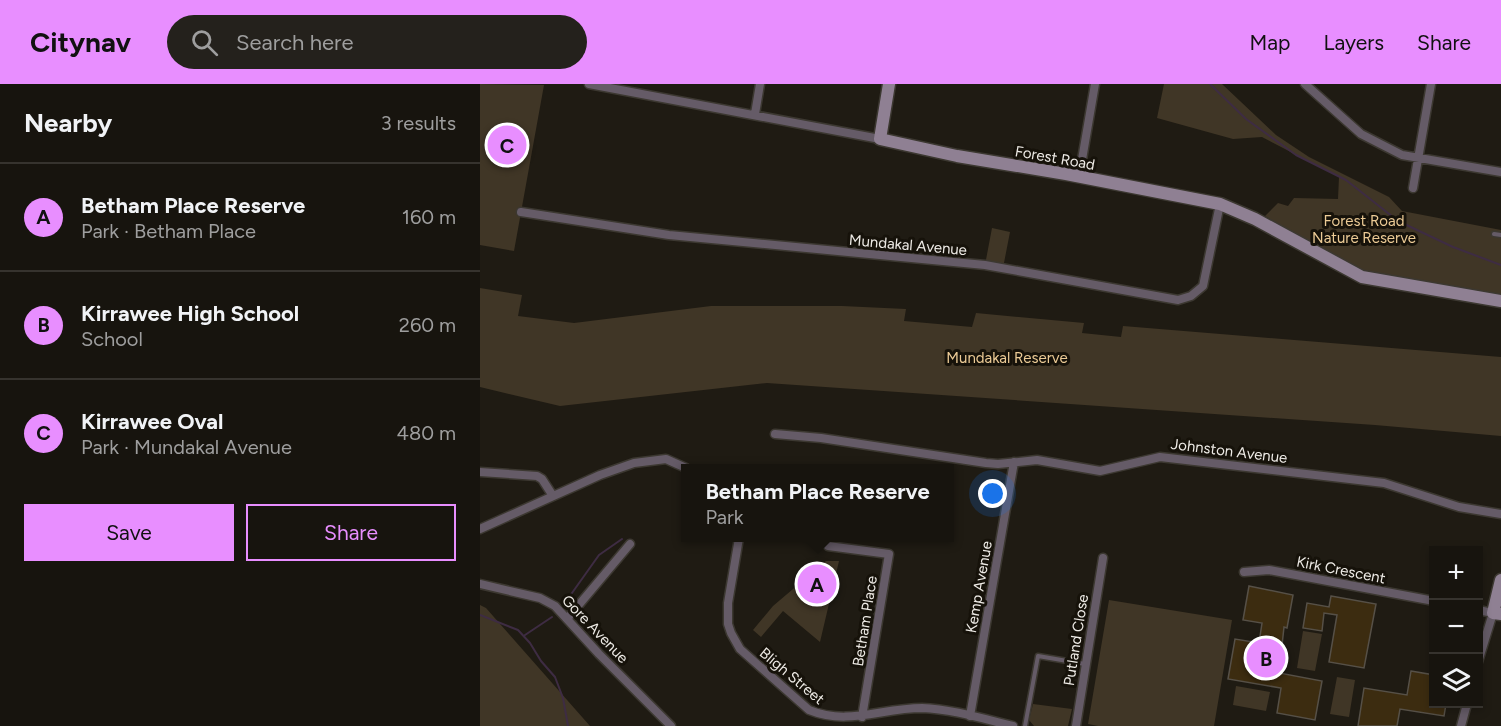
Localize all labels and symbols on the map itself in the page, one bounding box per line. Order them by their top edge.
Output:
pin: C [488,122,526,168]
street label: Forest Road [1014,142,1096,174]
park label: Forest Road Nature Reserve [1312,212,1416,247]
street label: Mundakal Avenue [848,231,968,259]
park label: Mundakal Reserve [946,349,1068,367]
street label: Johnston Avenue [1170,435,1288,467]
your location [978,479,1007,508]
street label: Kemp Avenue [962,540,996,634]
street label: Kirk Crescent [1295,553,1387,587]
pin: A [798,562,836,606]
street label: Betham Place [849,574,881,668]
street label: Gore Avenue [558,591,632,667]
street label: Putland Close [1060,593,1092,687]
pin: B [1246,636,1286,680]
street label: Bligh Street [756,644,828,708]

